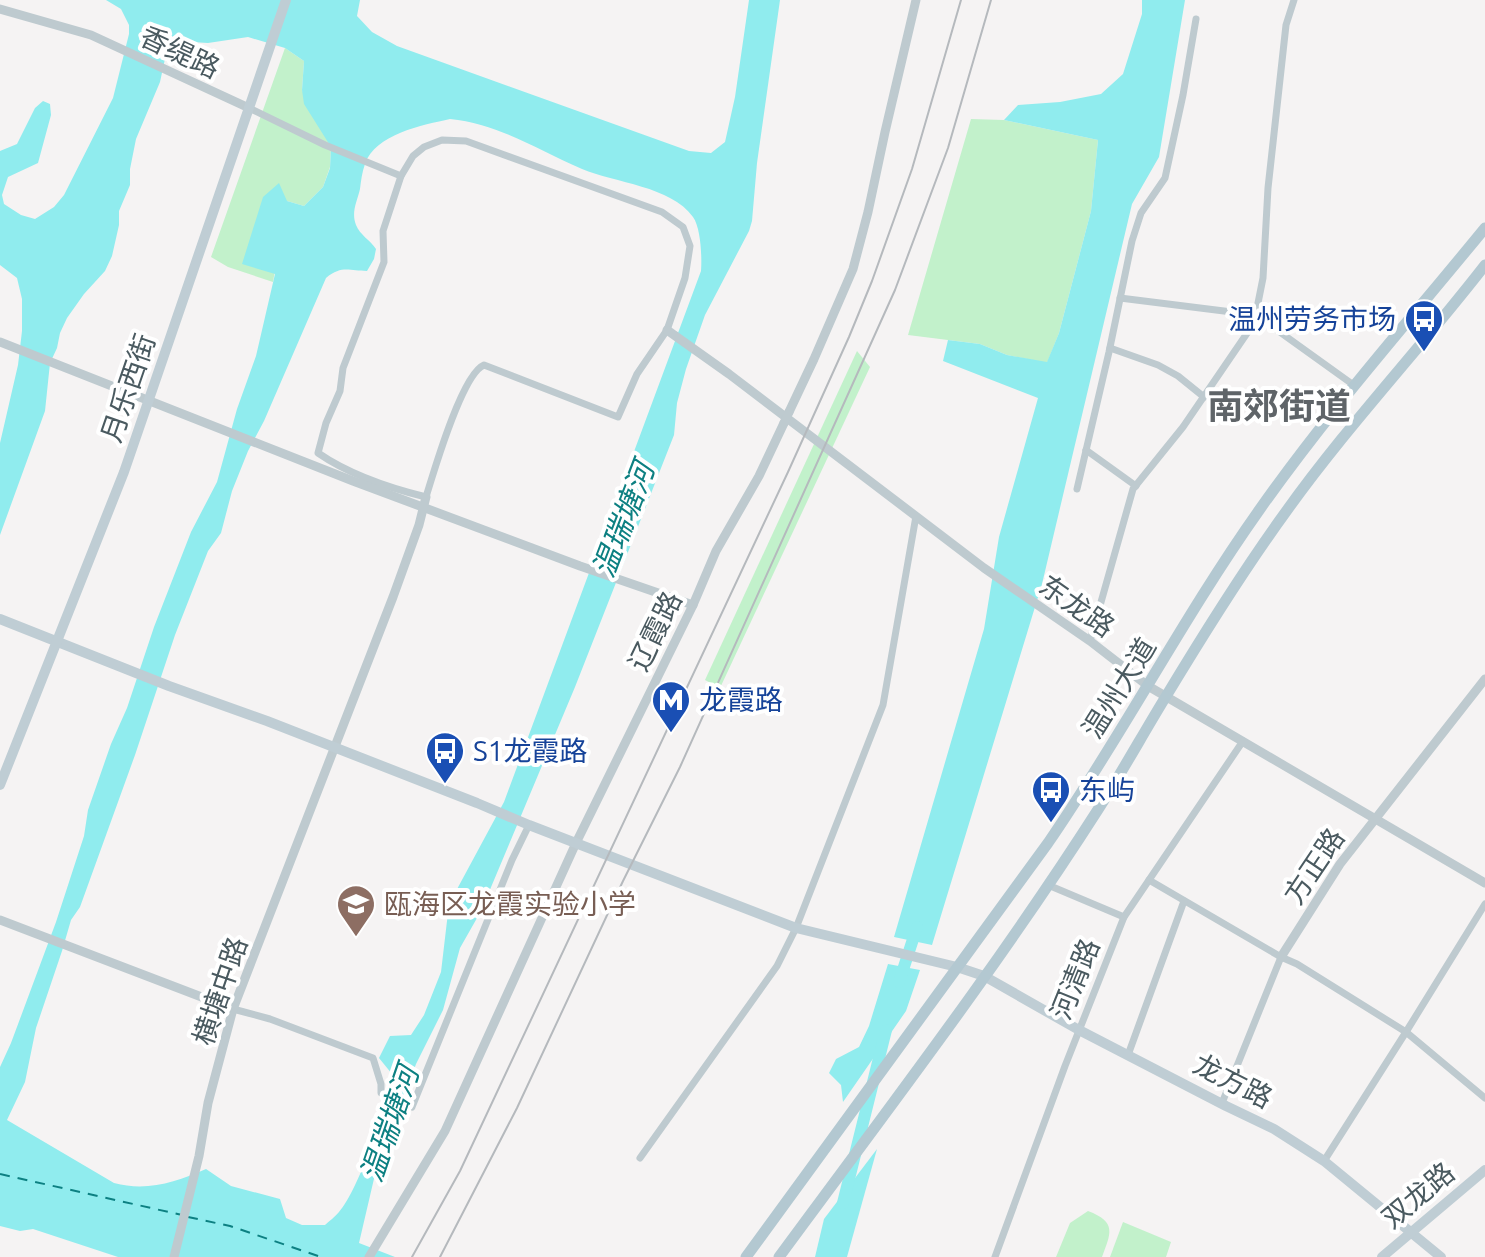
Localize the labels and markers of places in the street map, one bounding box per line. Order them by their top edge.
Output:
bus stop icon: 温州劳务市场 [1403,298,1445,353]
place label: 温州劳务市场 [1228,303,1396,334]
metro station icon: 龙霞路 [650,679,692,734]
place label: 龙霞路 [699,684,783,715]
bus stop icon: S1龙霞路 [424,730,466,785]
place label: S1龙霞路 [473,735,587,766]
bus stop icon: 东屿 [1030,769,1072,824]
place label: 东屿 [1079,774,1135,805]
school or university icon: 瓯海区龙霞实验小学 [335,883,377,938]
place label: 瓯海区龙霞实验小学 [384,888,636,919]

